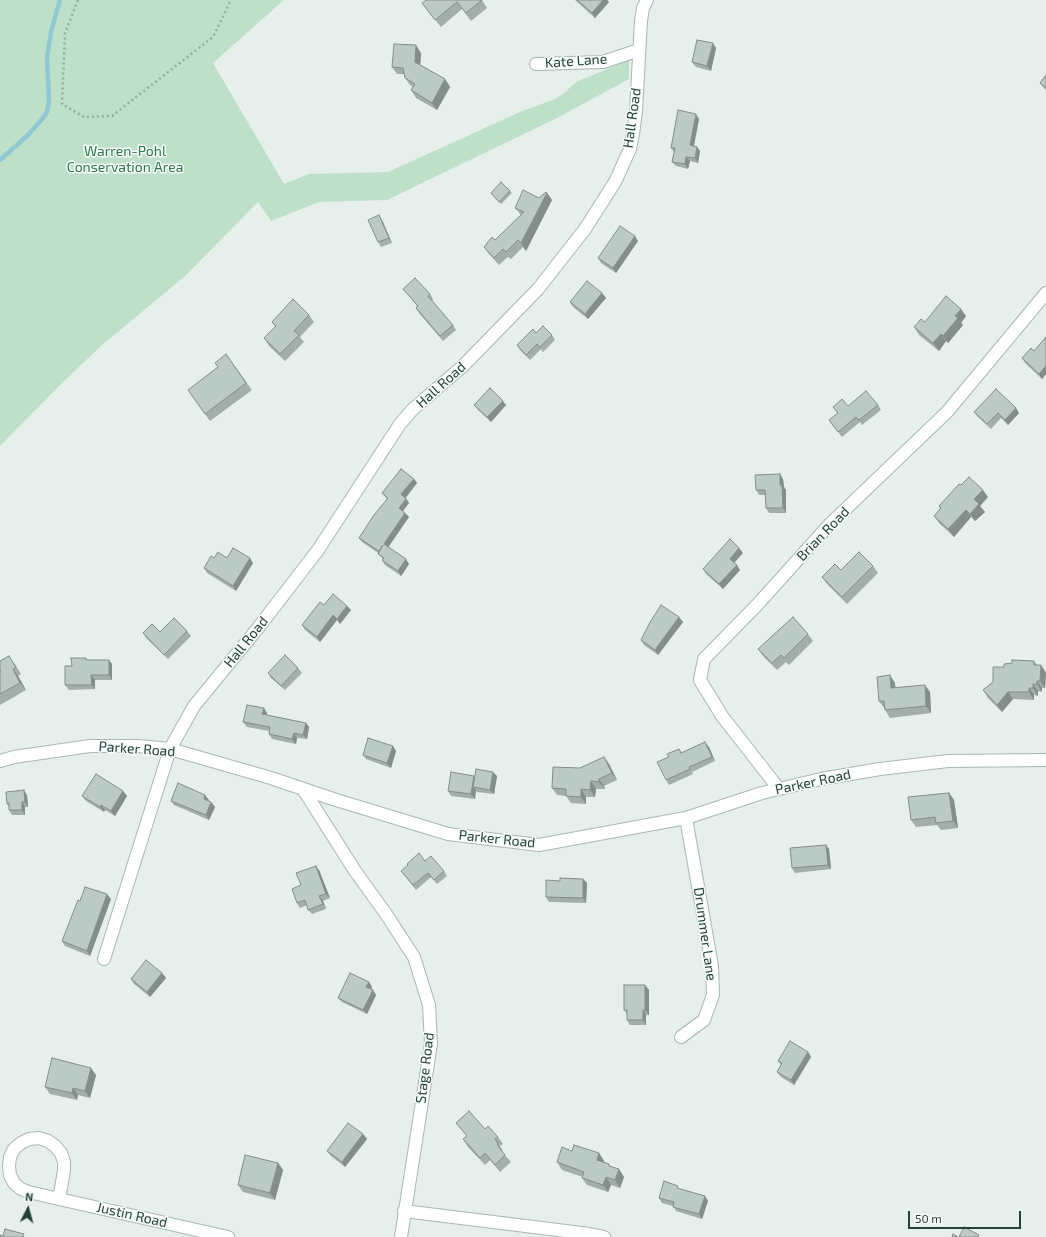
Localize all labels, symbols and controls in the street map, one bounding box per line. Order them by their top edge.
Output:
street label: Kate Lane [544,50,608,72]
street label: Hall Road [619,87,645,149]
park label: Warren-Pohl Conservation Area [67,143,183,176]
street label: Hall Road [413,358,469,412]
street label: Brian Road [793,503,853,565]
street label: Hall Road [220,613,272,671]
street label: Parker Road [98,738,176,760]
street label: Parker Road [774,766,852,798]
street label: Parker Road [458,827,536,851]
street label: Drummer Lane [690,886,720,982]
street label: Stage Road [412,1032,438,1104]
north arrow [8,1189,48,1229]
text: N [25,1190,34,1203]
street label: Justin Road [95,1199,169,1231]
scale bar [910,1203,1023,1229]
text: 50 m [915,1211,942,1225]

